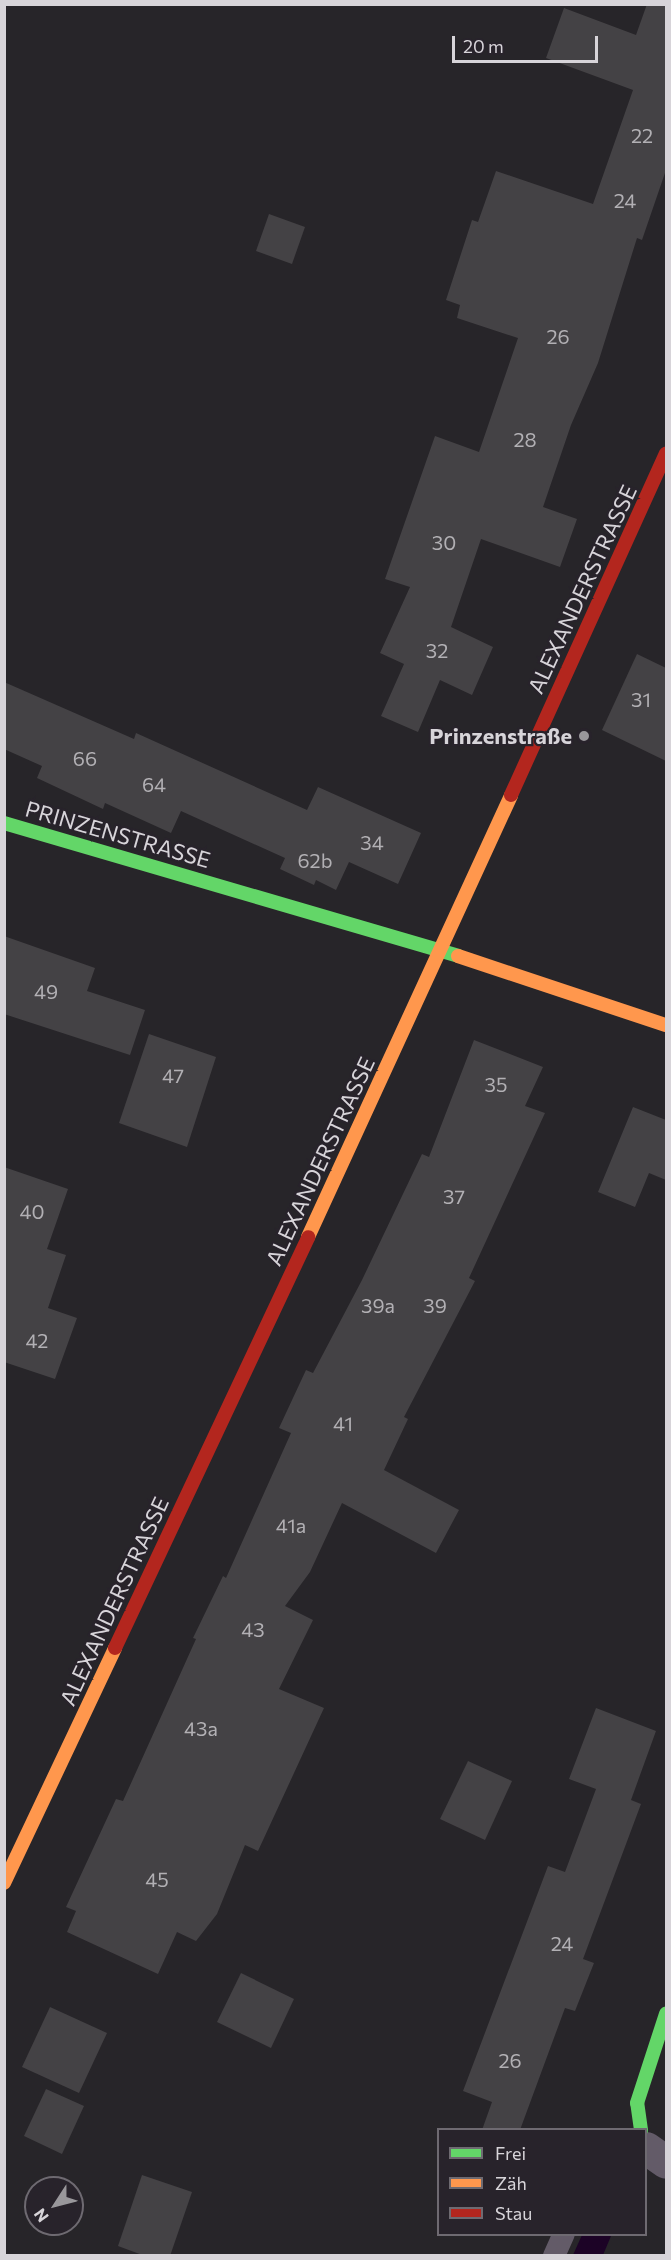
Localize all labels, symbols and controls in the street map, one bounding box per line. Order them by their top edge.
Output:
scale bar [455,24,600,62]
text: 20 m [463,35,504,57]
house number: 22 [631,123,653,147]
house number: 24 [614,188,636,212]
house number: 26 [546,324,570,348]
house number: 28 [513,427,537,451]
street label: ALEXANDERSTRASSE [522,481,642,697]
house number: 30 [432,530,456,554]
house number: 32 [426,638,448,662]
house number: 31 [631,687,651,711]
place label: Prinzenstraße [429,723,572,749]
marker: Prinzenstraße [577,729,591,743]
house number: 66 [73,746,97,770]
house number: 64 [142,772,166,796]
street label: PRINZENSTRASSE [22,795,214,873]
house number: 34 [360,830,384,854]
house number: 62b [297,848,333,872]
house number: 49 [34,979,58,1003]
street label: ALEXANDERSTRASSE [260,1053,380,1269]
house number: 47 [162,1063,184,1087]
house number: 35 [485,1072,507,1096]
house number: 37 [443,1184,465,1208]
house number: 40 [19,1199,45,1223]
house number: 39a [361,1293,395,1317]
house number: 39 [423,1293,447,1317]
house number: 42 [26,1328,48,1352]
house number: 41 [333,1411,353,1435]
street label: ALEXANDERSTRASSE [54,1493,174,1709]
house number: 41a [276,1513,306,1537]
house number: 43 [241,1617,265,1641]
house number: 43a [184,1716,218,1740]
house number: 45 [145,1867,169,1891]
house number: 24 [551,1931,573,1955]
house number: 26 [498,2048,522,2072]
legend [437,2128,647,2236]
text: Frei [495,2142,526,2164]
text: Zäh [495,2172,527,2194]
north arrow [24,2176,84,2236]
text: Stau [495,2202,532,2224]
text: N [29,2205,52,2226]

